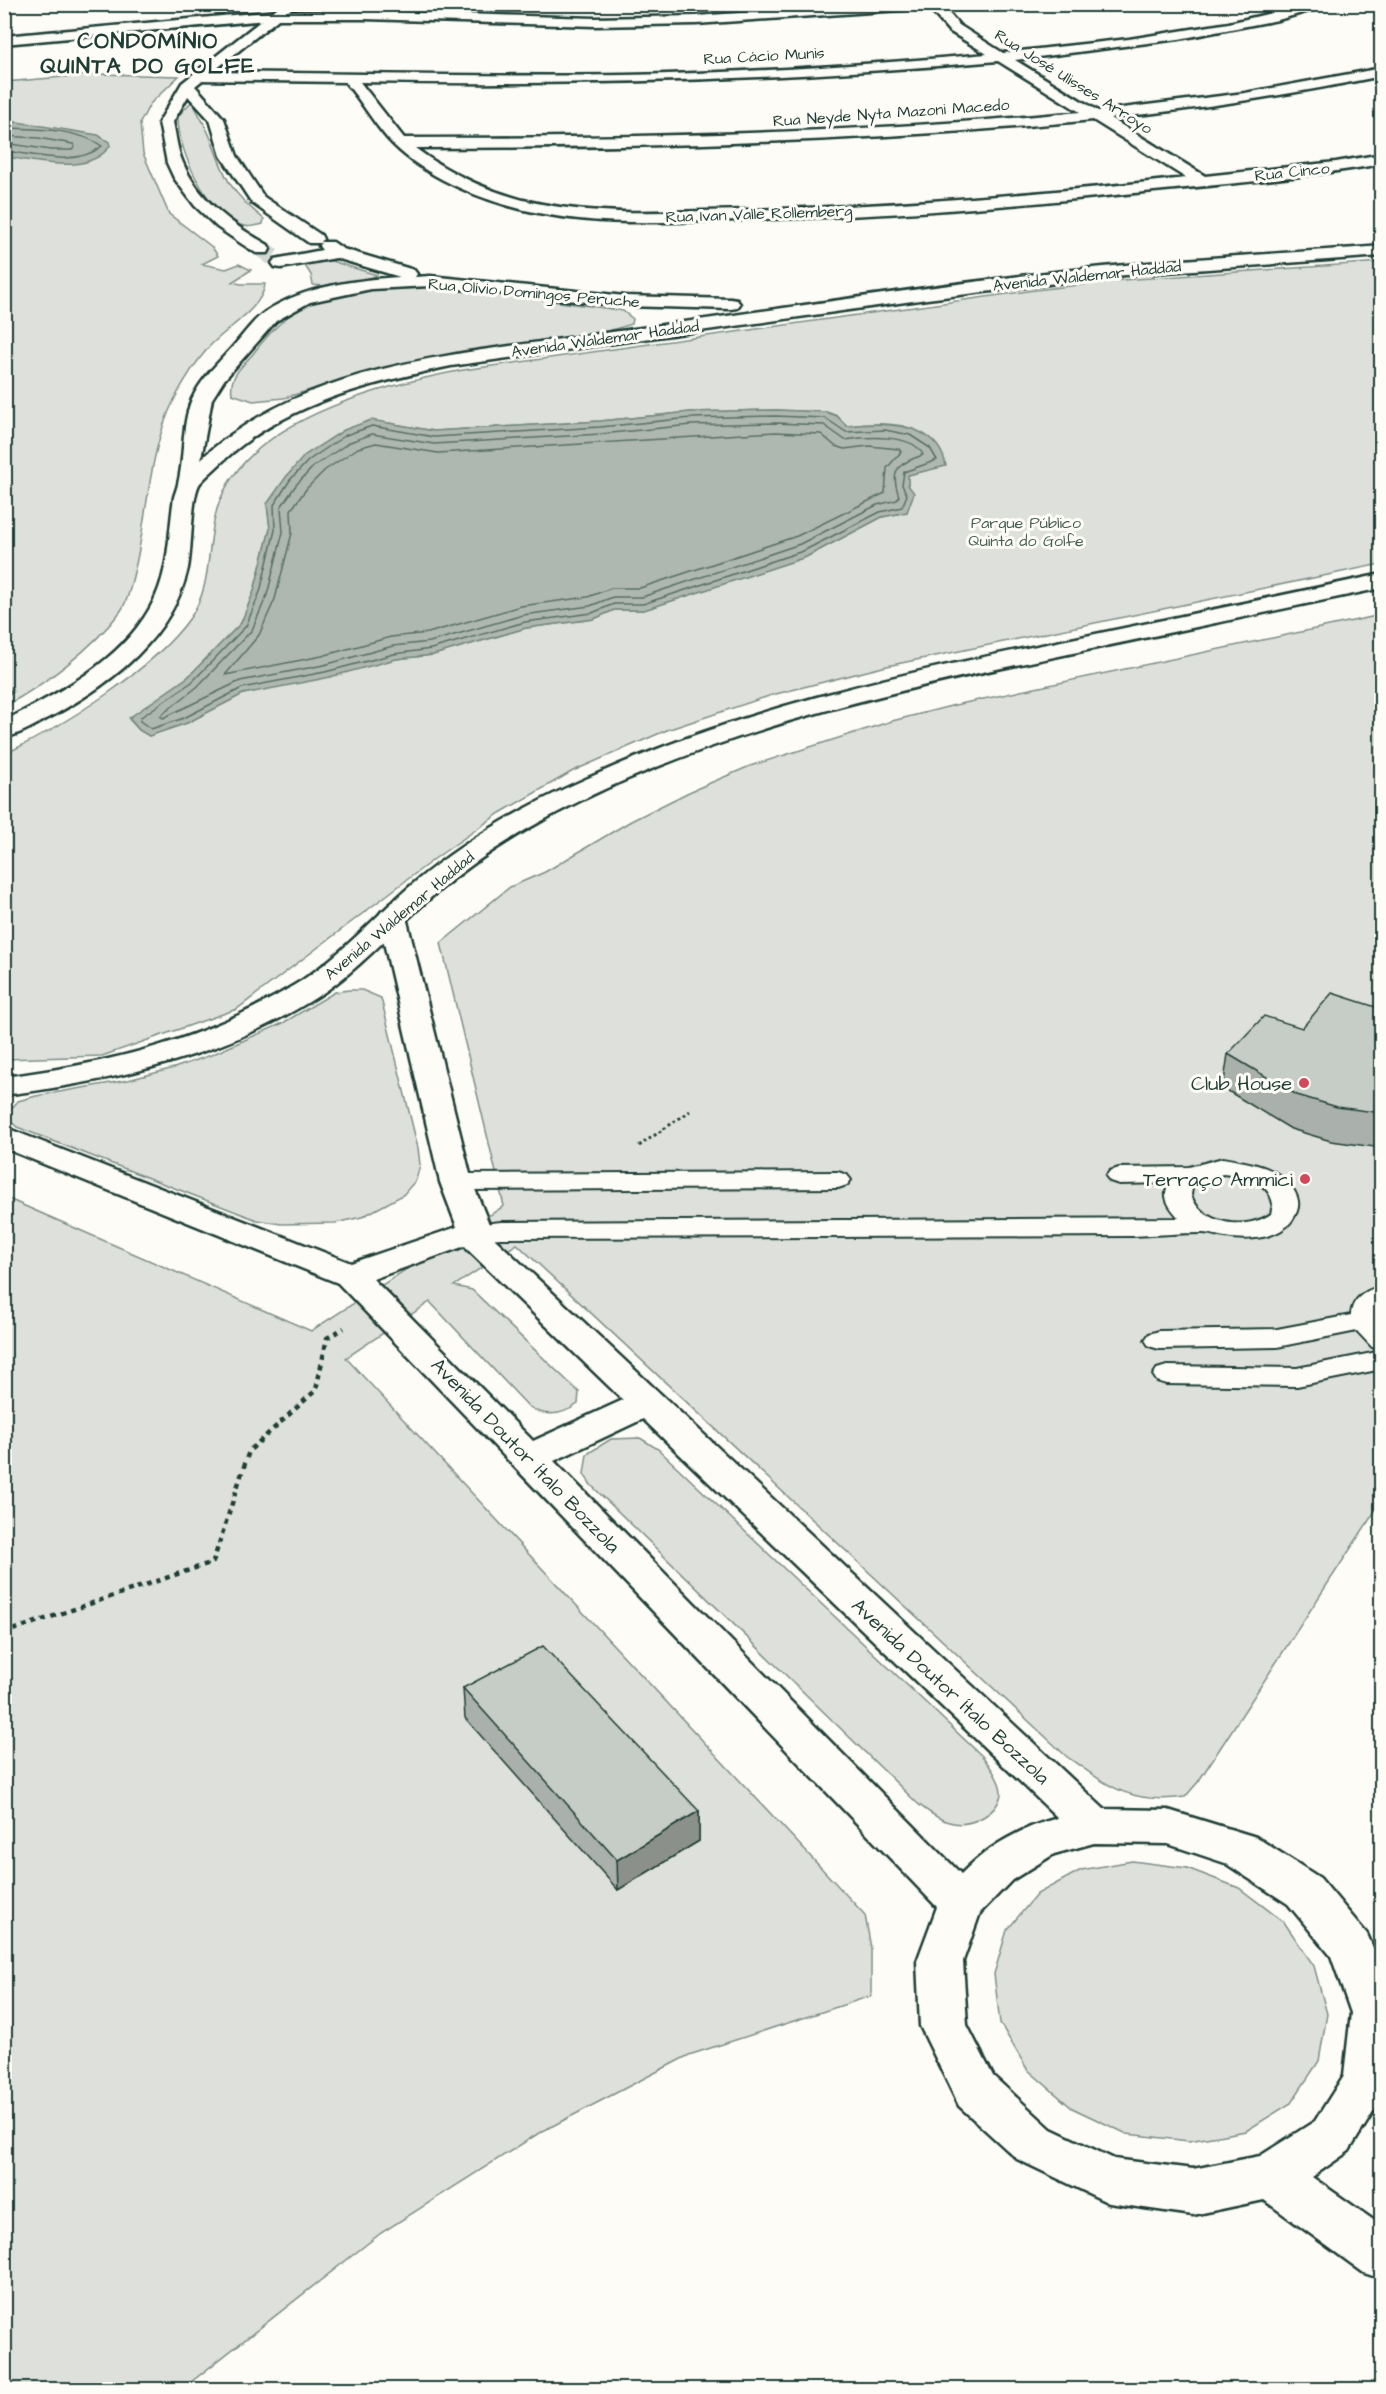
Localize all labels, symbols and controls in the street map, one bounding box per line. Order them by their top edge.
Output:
street label: Rua José Ulisses Arroyo [990,24,1157,140]
district label: CONDOMÍNIO QUINTA DO GOLFE [40,26,256,82]
street label: Rua Cácio Munis [703,42,825,70]
street label: Rua Neyde Nyta Mazoni Macedo [772,94,1010,133]
street label: Rua Cinco [1254,157,1331,187]
street label: Rua Ivan Valle Rollemberg [665,200,853,229]
street label: Avenida Waldemar Haddad [992,255,1182,297]
street label: Rua Olívio Domingos Peruche [427,273,641,314]
street label: Avenida Waldemar Haddad [510,315,700,363]
park label: Parque Público Quinta do Golfe [968,512,1084,552]
street label: Avenida Waldemar Haddad [320,846,479,985]
place label: Club House [1191,1070,1292,1098]
marker: Club House [1297,1076,1311,1090]
place label: Terraço Ammici [1143,1166,1293,1194]
marker: Terraço Ammici [1298,1172,1312,1186]
street label: Avenida Doutor Ítalo Bozzola [424,1352,626,1560]
street label: Avenida Doutor Ítalo Bozzola [845,1592,1056,1791]

